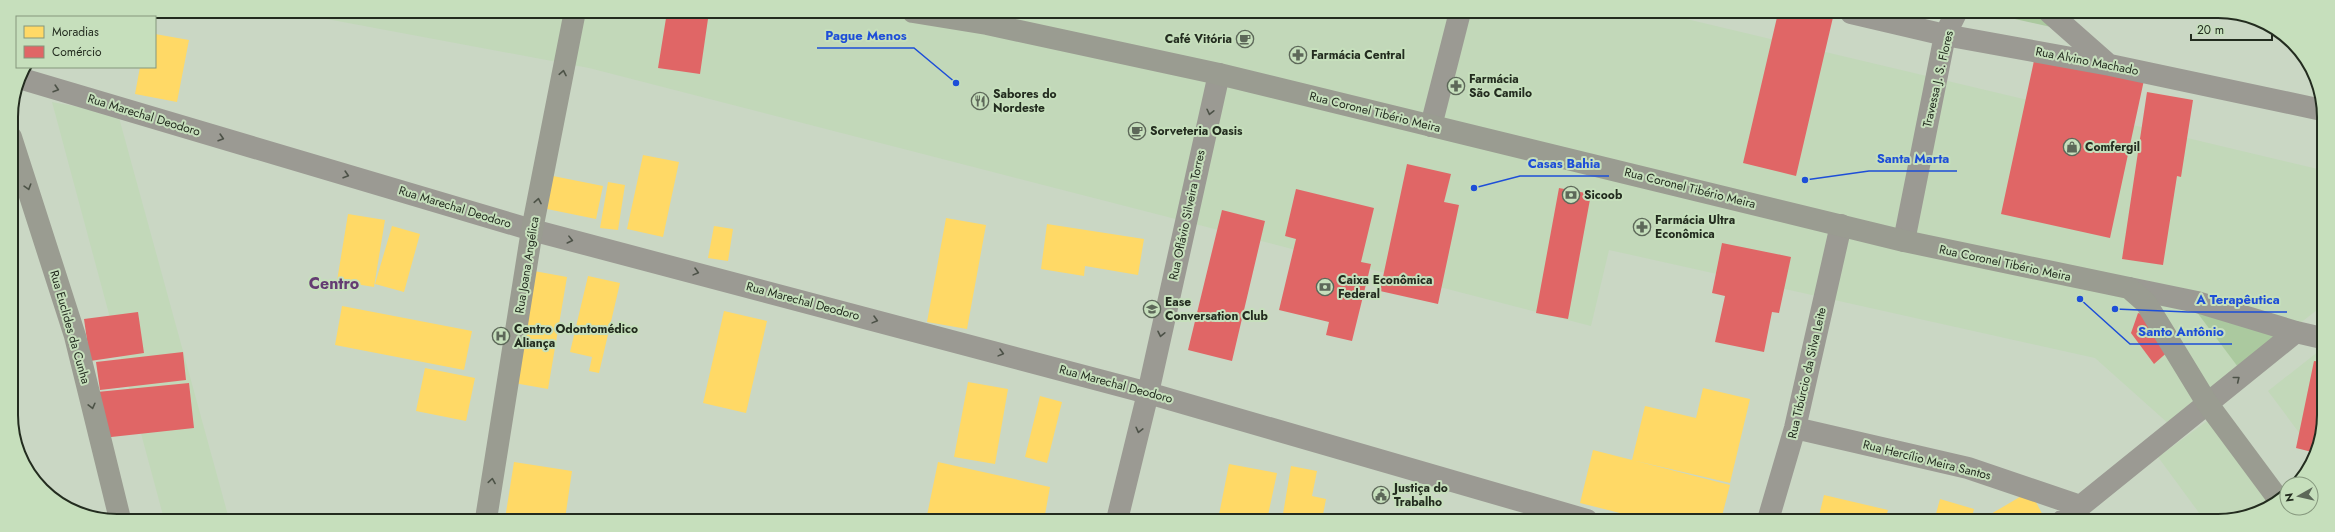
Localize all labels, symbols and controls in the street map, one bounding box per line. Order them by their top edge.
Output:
legend [16,16,156,68]
scale bar [2191,16,2272,42]
text: 20 m [2197,21,2224,39]
text: Moradias [52,23,99,41]
callout: Pague Menos [817,23,914,48]
text: Pague Menos [825,26,907,45]
cafe icon: Café Vitória [1235,29,1255,49]
street label: Travessa J. S. Flores [1918,29,1958,129]
place label: Café Vitória [1165,30,1232,48]
street label: Rua Alvino Machado [2034,42,2141,80]
text: Comércio [52,43,102,61]
pharmacy icon: Farmácia Central [1288,45,1308,65]
place label: Farmácia Central [1311,46,1405,64]
one-way arrow [558,70,566,76]
place label: Farmácia São Camilo [1469,70,1532,102]
pharmacy icon: Farmácia São Camilo [1446,76,1466,96]
one-way arrow [53,84,60,93]
place label: Sabores do Nordeste [993,85,1057,117]
street label: Rua Coronel Tibério Meira [1308,87,1443,137]
street label: Rua Marechal Deodoro [85,89,203,141]
restaurant icon: Sabores do Nordeste [970,91,990,111]
one-way arrow [1207,108,1215,115]
cafe icon: Sorveteria Oasis [1127,121,1147,141]
place label: Sorveteria Oasis [1150,122,1243,140]
one-way arrow [217,133,224,142]
shop icon: Comfergil [2062,137,2082,157]
place label: Comfergil [2085,138,2140,156]
callout: Santa Marta [1869,146,1957,171]
street label: Rua Oflávio Silveira Torres [1164,148,1210,282]
text: Santa Marta [1877,149,1949,168]
callout: Casas Bahia [1520,151,1609,176]
text: Casas Bahia [1528,154,1600,173]
street label: Rua Coronel Tibério Meira [1623,163,1758,213]
one-way arrow [342,170,349,179]
street label: Rua Marechal Deodoro [396,181,514,233]
one-way arrow [24,183,32,190]
bank icon: Sicoob [1561,185,1581,205]
place label: Sicoob [1584,186,1623,204]
one-way arrow [533,197,541,204]
place label: Farmácia Ultra Econômica [1655,211,1735,243]
street label: Rua Joana Angélica [510,215,544,315]
pharmacy icon: Farmácia Ultra Econômica [1632,217,1652,237]
one-way arrow [567,235,573,243]
street label: Rua Coronel Tibério Meira [1937,240,2073,286]
one-way arrow [692,267,699,276]
street label: Rua Euclides da Cunha [45,268,95,386]
place label: Caixa Econômica Federal [1338,271,1432,303]
district label: Centro [309,272,359,295]
street label: Rua Marechal Deodoro [744,277,862,325]
bank icon: Caixa Econômica Federal [1315,277,1335,297]
callout: A Terapêutica [2188,287,2287,312]
text: A Terapêutica [2195,290,2280,309]
place label: Ease Conversation Club [1165,293,1268,325]
school or university icon: Ease Conversation Club [1142,299,1162,319]
street label: Rua Tibúrcio da Silva Leite [1783,306,1831,440]
one-way arrow [872,315,879,324]
callout: Santo Antônio [2130,319,2232,344]
place label: Centro Odontomédico Aliança [513,320,638,352]
text: Santo Antônio [2138,322,2224,341]
hospital icon: Centro Odontomédico Aliança [491,326,511,346]
one-way arrow [1158,331,1166,337]
one-way arrow [998,349,1004,357]
street label: Rua Marechal Deodoro [1057,360,1175,408]
one-way arrow [2233,376,2240,383]
one-way arrow [87,402,96,409]
one-way arrow [1135,427,1144,434]
street label: Rua Hercílio Meira Santos [1861,435,1993,485]
north arrow [2279,476,2319,516]
one-way arrow [487,478,496,484]
place label: Justiça do Trabalho [1392,479,1448,511]
public building icon: Justiça do Trabalho [1371,485,1391,505]
text: N [2281,492,2298,503]

